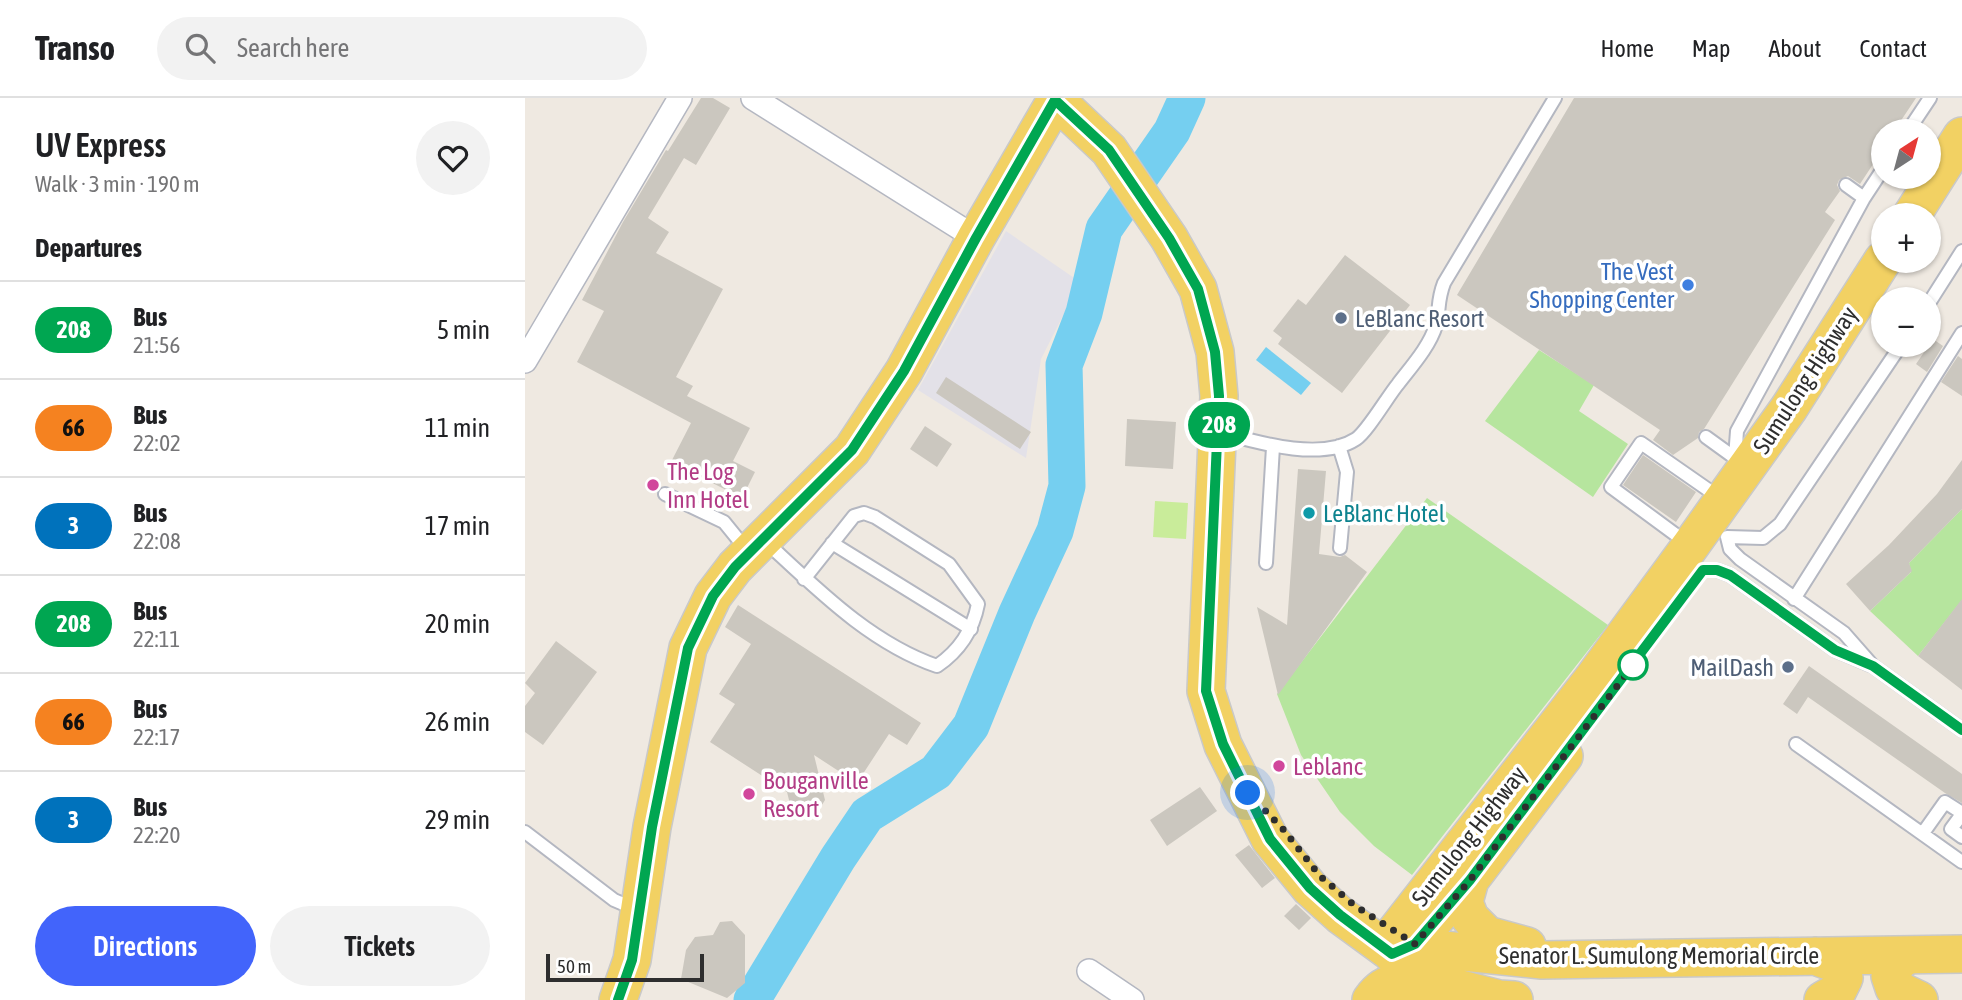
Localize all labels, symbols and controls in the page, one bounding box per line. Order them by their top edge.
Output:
search box [157,17,647,80]
text: Transo [35,29,115,67]
icon: search [181,29,219,67]
text: Search here [237,33,349,63]
text: Home [1600,35,1654,62]
text: Map [1692,35,1730,62]
text: About [1768,35,1821,62]
text: Contact [1859,35,1927,62]
north arrow [1871,119,1941,189]
map controls [1871,119,1941,357]
button: heart [416,121,490,195]
text: UV Express [35,126,166,164]
text: Walk · 3 min · 190 m [35,171,199,197]
button: + [1871,203,1941,273]
text: Departures [35,233,142,263]
place label: The Vest Shopping Center [1529,258,1675,313]
marker: The Vest Shopping Center [1680,277,1696,293]
button: − [1871,287,1941,357]
street label: Sumulong Highway [1747,301,1863,459]
text: Bus [133,302,167,332]
place label: LeBlanc Resort [1355,305,1484,332]
marker: LeBlanc Resort [1333,310,1349,326]
text: 5 min [437,315,490,345]
text: 208 [57,316,90,343]
text: 21:56 [133,332,180,358]
text: Bus [133,400,167,430]
line badge: 208 [1179,402,1259,448]
text: 208 [1202,411,1236,438]
text: 11 min [425,413,490,443]
text: 66 [62,414,85,441]
text: 22:02 [133,430,181,456]
place label: The Log Inn Hotel [667,458,749,513]
marker: The Log Inn Hotel [645,477,661,493]
text: Bus [133,498,167,528]
place label: LeBlanc Hotel [1323,500,1446,527]
marker: LeBlanc Hotel [1301,505,1317,521]
text: 17 min [425,511,490,541]
text: 3 [68,512,79,539]
text: 22:08 [133,528,181,554]
text: Bus [133,596,167,626]
text: 20 min [425,609,490,639]
text: 208 [57,610,90,637]
text: 22:11 [133,626,180,652]
unlabelled marker [1618,650,1648,680]
place label: MailDash [1690,654,1774,681]
marker: MailDash [1780,659,1796,675]
text: Bus [133,694,167,724]
text: 26 min [425,707,490,737]
text: 66 [62,708,85,735]
text: 22:17 [133,724,180,750]
place label: Leblanc [1293,753,1363,780]
marker: Leblanc [1271,758,1287,774]
street label: Sumulong Highway [1406,761,1532,911]
place label: Bouganville Resort [763,767,869,822]
your location [1230,775,1265,810]
marker: Bouganville Resort [741,786,757,802]
text: Bus [133,792,167,822]
text: 29 min [425,805,490,835]
text: 3 [68,806,79,833]
text: 22:20 [133,822,180,848]
button: Directions [35,906,256,986]
button: Tickets [270,906,490,986]
street label: Senator L. Sumulong Memorial Circle [1499,942,1819,969]
scale bar [546,951,703,983]
text: 50 m [557,955,591,977]

